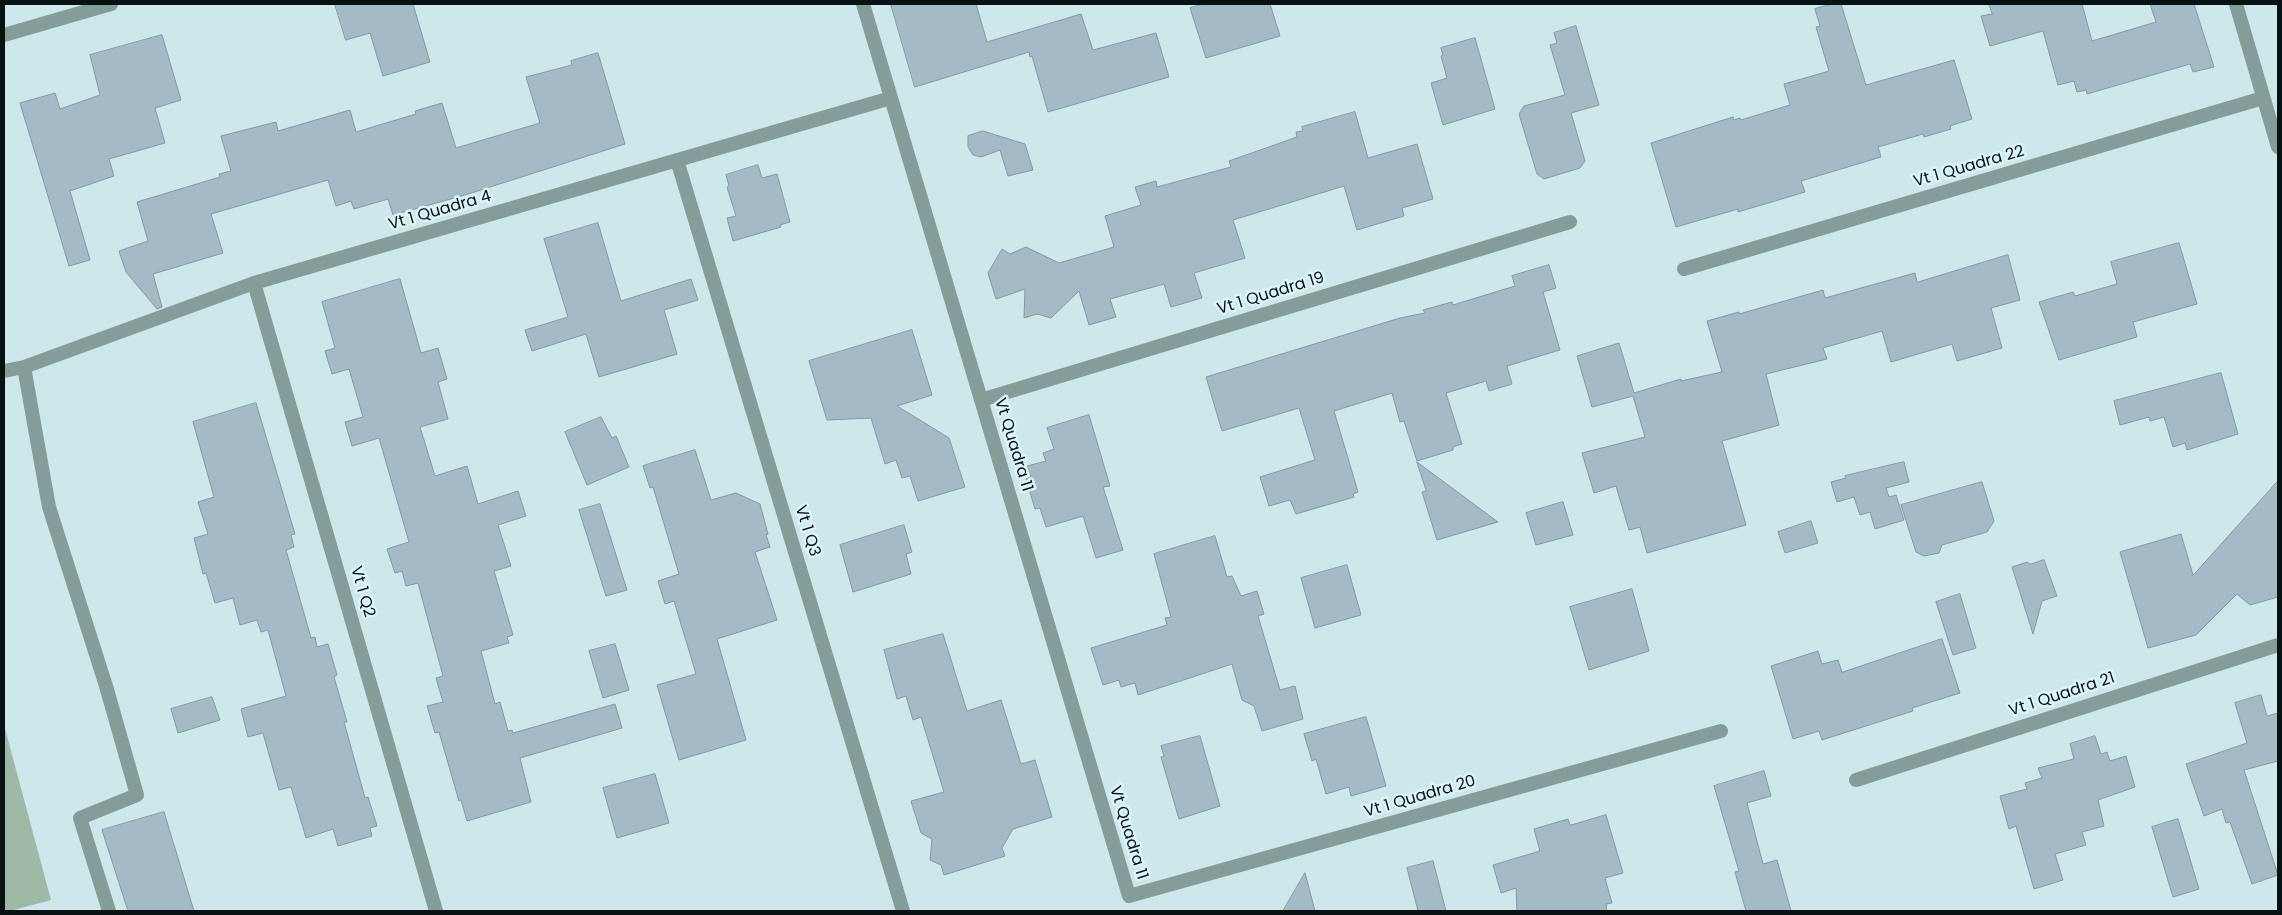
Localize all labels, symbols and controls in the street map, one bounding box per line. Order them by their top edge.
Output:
street label: Vt 1 Quadra 22 [1911,142,2027,192]
street label: Vt 1 Quadra 4 [386,187,494,235]
street label: Vt 1 Quadra 19 [1215,269,1327,319]
street label: Vt Quadra 11 [990,396,1036,494]
street label: Vt 1 Q3 [790,503,824,559]
street label: Vt 1 Q2 [346,564,378,620]
street label: Vt 1 Quadra 21 [2007,669,2117,721]
street label: Vt 1 Quadra 20 [1362,772,1478,822]
street label: Vt Quadra 11 [1105,784,1151,882]

